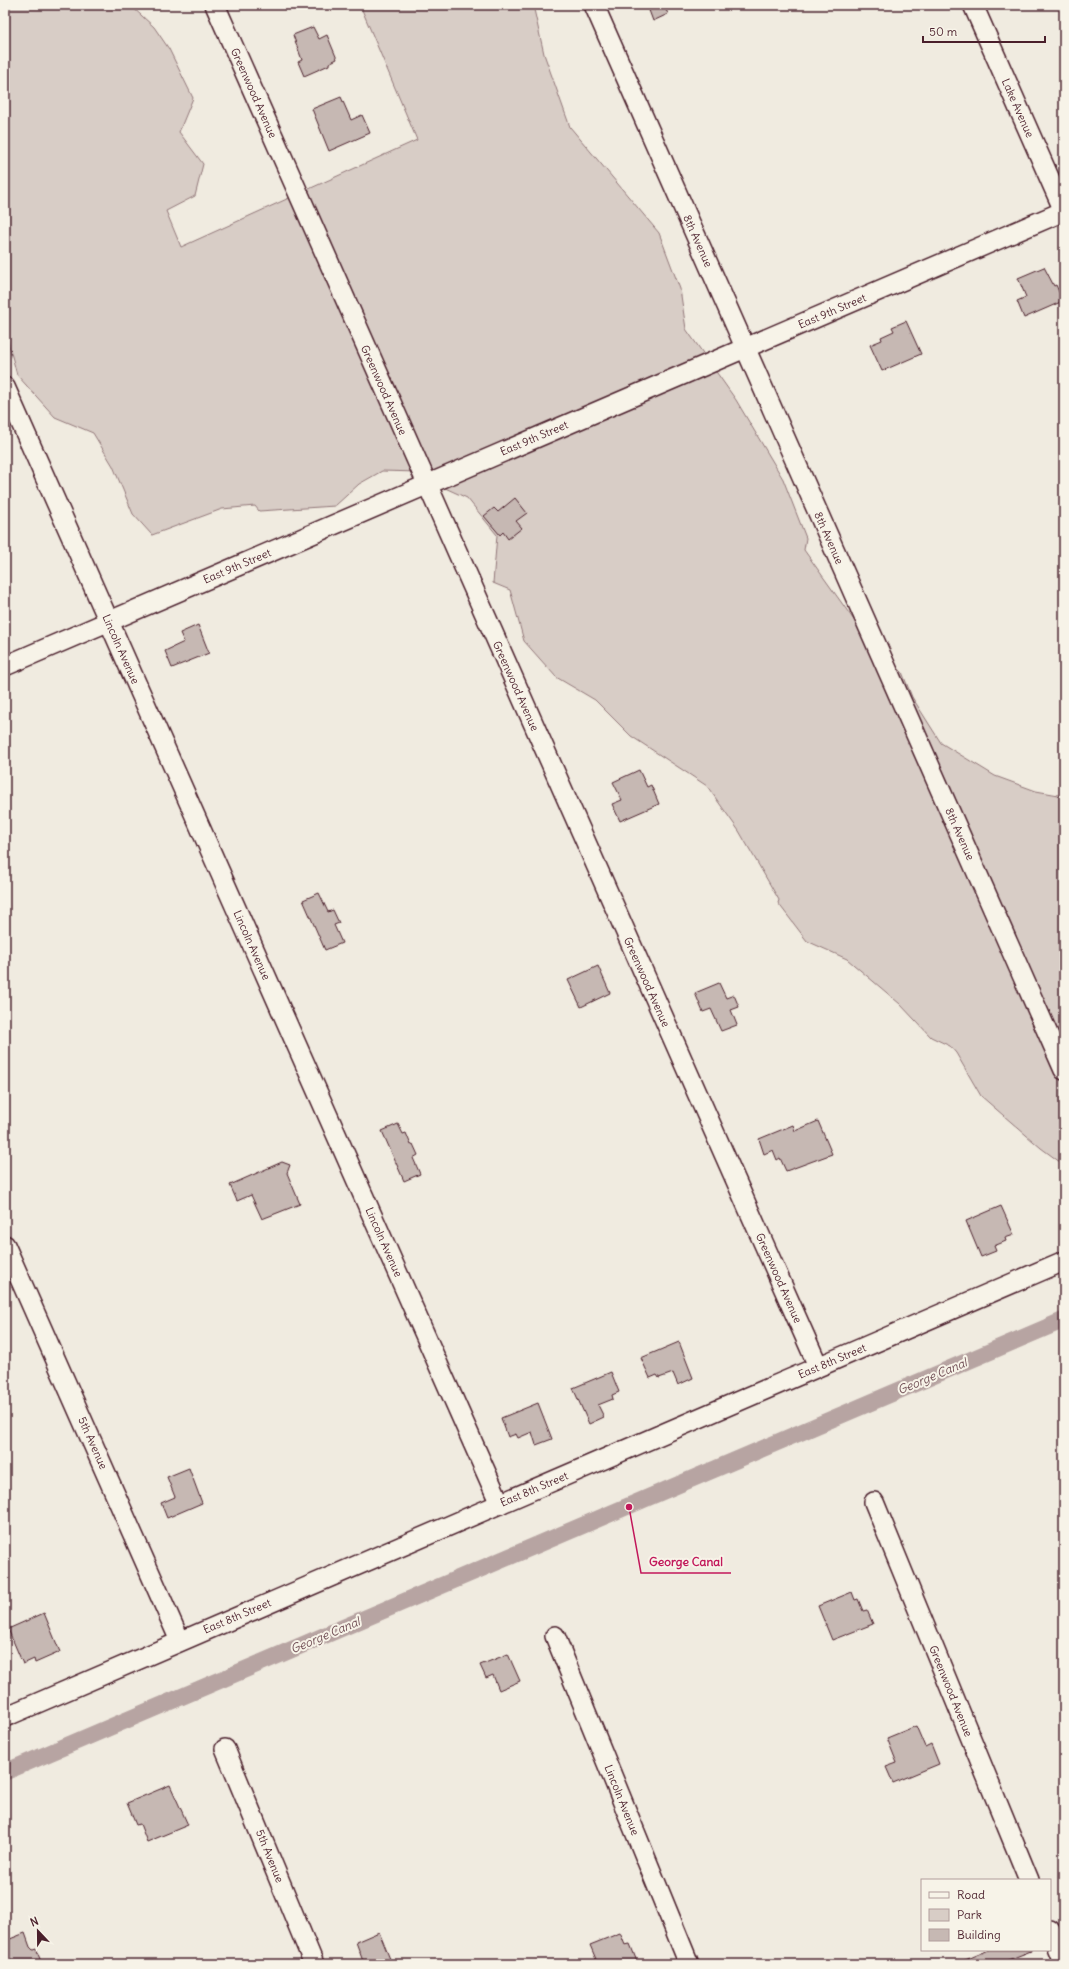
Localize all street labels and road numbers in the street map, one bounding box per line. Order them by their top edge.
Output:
street label: Greenwood Avenue [228,46,280,140]
street label: Lake Avenue [999,76,1037,140]
street label: 8th Avenue [680,213,716,269]
street label: East 9th Street [796,290,868,332]
street label: Greenwood Avenue [358,343,410,437]
street label: East 9th Street [498,417,570,459]
street label: 8th Avenue [811,510,847,566]
street label: East 9th Street [201,545,273,587]
street label: Lincoln Avenue [99,612,143,686]
street label: Greenwood Avenue [490,639,542,733]
street label: 8th Avenue [942,806,978,862]
street label: Lincoln Avenue [230,908,274,982]
street label: Greenwood Avenue [621,935,673,1029]
street label: Lincoln Avenue [362,1205,406,1279]
street label: Greenwood Avenue [753,1231,805,1325]
street label: East 8th Street [796,1340,868,1382]
street label: 5th Avenue [75,1415,111,1471]
street label: East 8th Street [498,1468,570,1510]
street label: East 8th Street [201,1595,273,1637]
street label: Greenwood Avenue [926,1643,976,1739]
street label: Lincoln Avenue [601,1763,643,1837]
street label: 5th Avenue [253,1827,287,1885]

